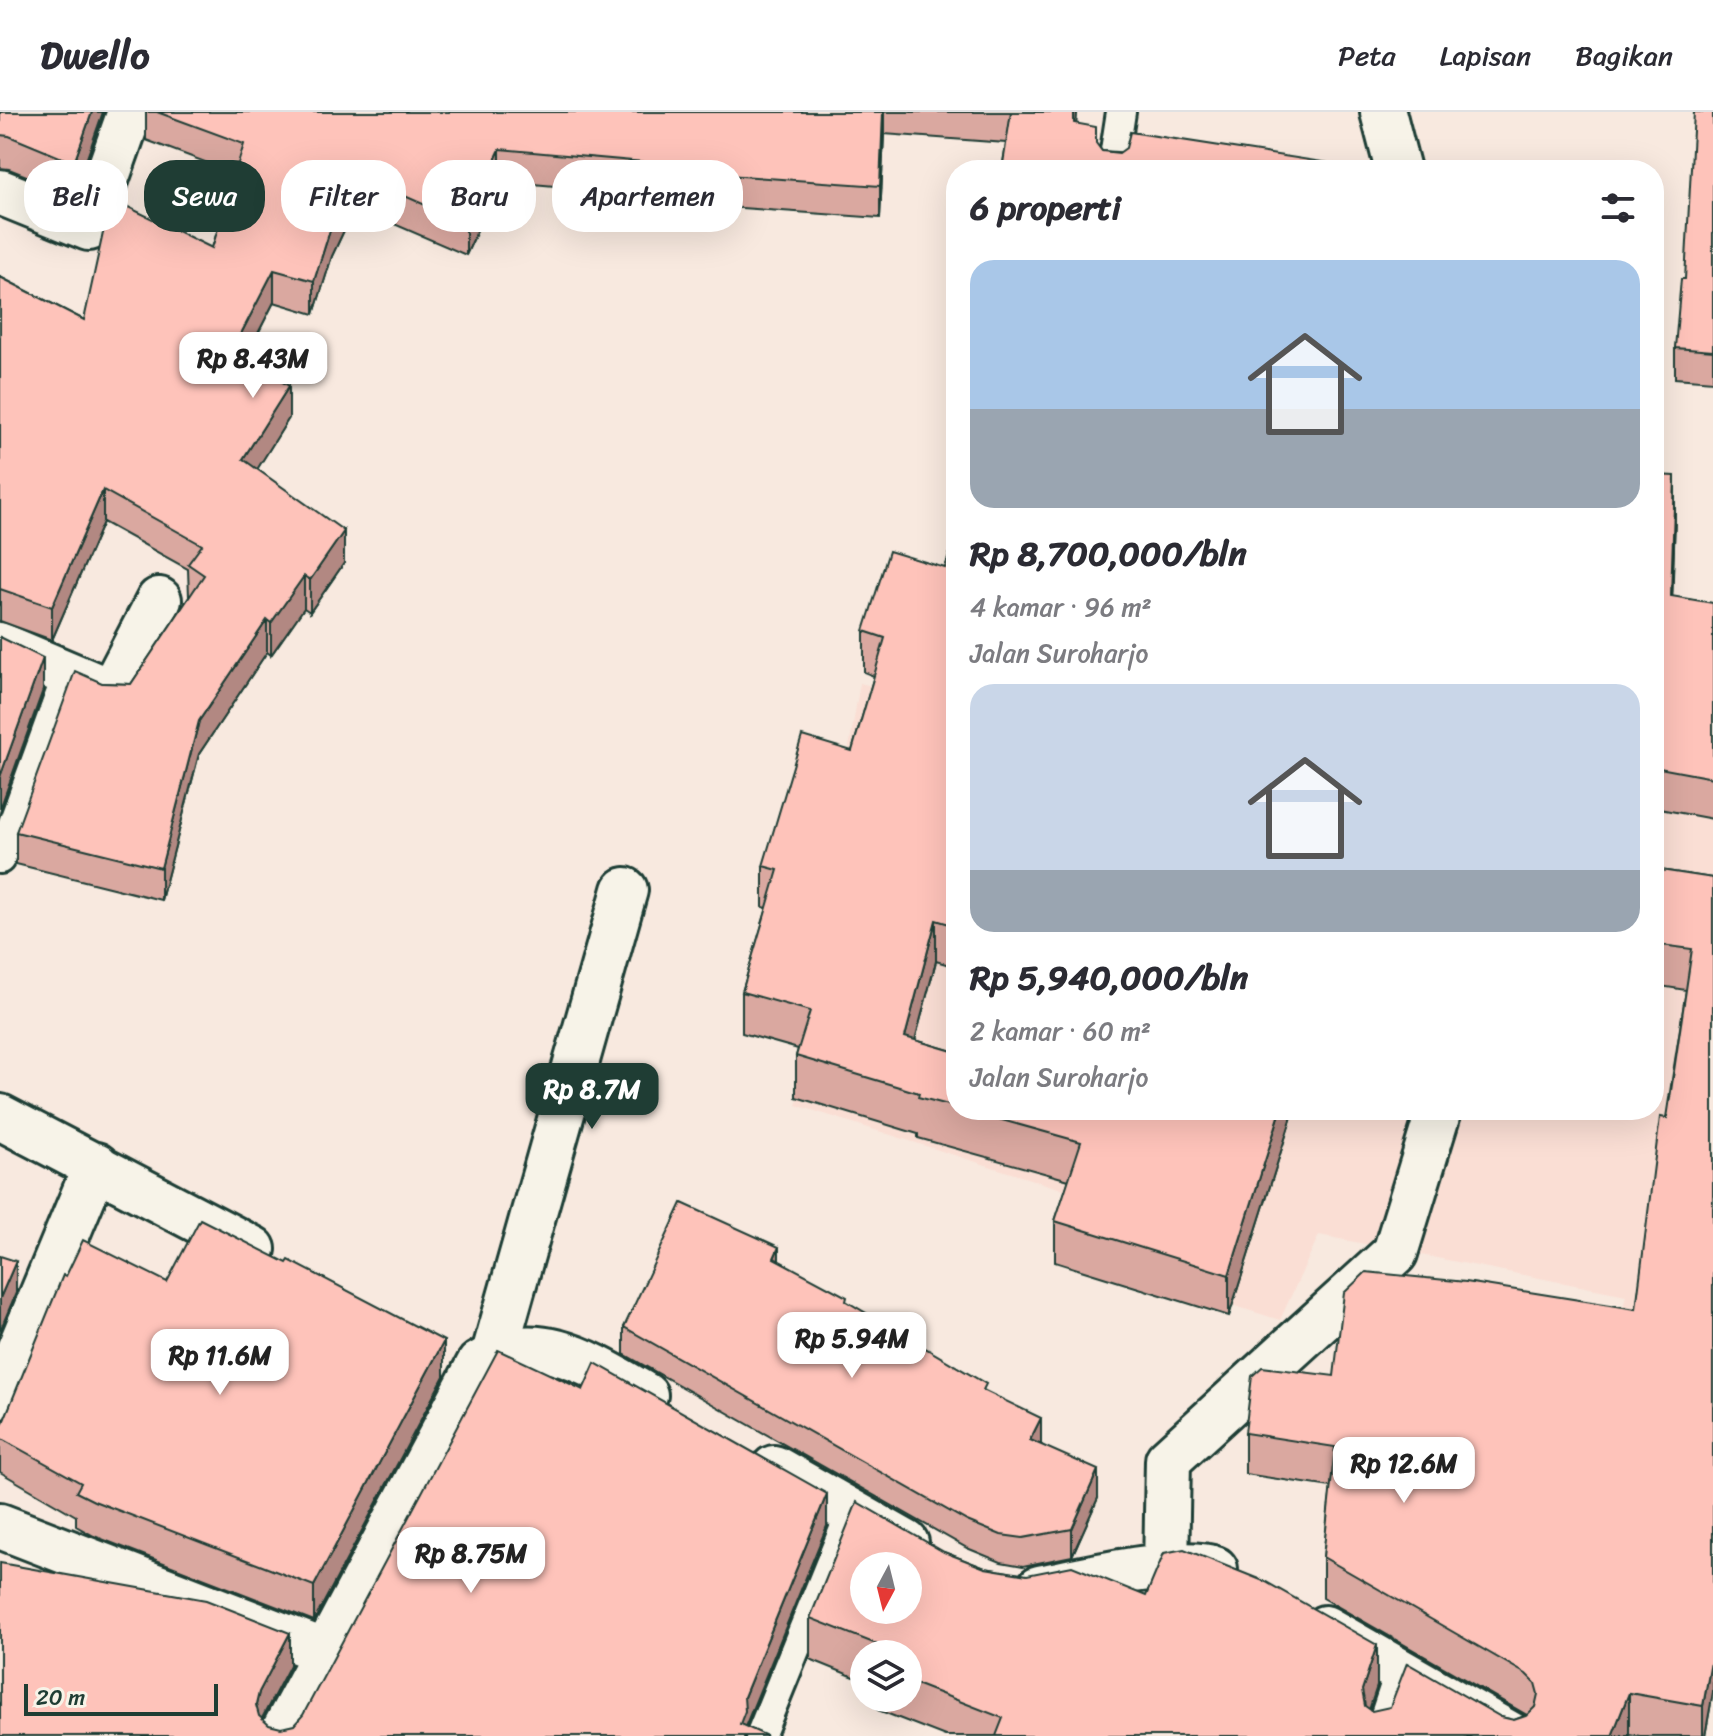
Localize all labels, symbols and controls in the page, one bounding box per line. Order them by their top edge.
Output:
text: Dwello [40,22,149,89]
text: Peta [1338,31,1396,80]
text: Lapisan [1440,31,1531,80]
text: Bagikan [1575,31,1673,80]
chip: Beli [24,160,128,232]
chip: Sewa [144,160,265,232]
chip: Filter [281,160,406,232]
chip: Baru [422,160,536,232]
chip: Apartemen [552,160,743,232]
text: 6 properti [970,178,1121,238]
icon: filters [1596,186,1640,230]
icon: home [1233,312,1377,456]
pin: Rp 8.43M [170,332,336,400]
text: Rp 8.43M [197,335,309,381]
text: Rp 8,700,000/bln [970,524,1247,584]
text: 4 kamar · 96 m² [970,584,1152,630]
text: Jalan Suroharjo [970,630,1148,676]
icon: home [1233,736,1377,880]
text: Rp 5,940,000/bln [970,948,1248,1008]
text: 2 kamar · 60 m² [970,1008,1151,1054]
text: Jalan Suroharjo [970,1054,1148,1100]
pin: Rp 8.7M [518,1063,666,1131]
text: Rp 8.7M [544,1066,640,1112]
pin: Rp 5.94M [769,1312,935,1380]
text: Rp 5.94M [795,1315,909,1361]
pin: Rp 11.6M [137,1329,303,1397]
text: Rp 11.6M [169,1332,271,1378]
pin: Rp 12.6M [1321,1437,1487,1505]
text: Rp 12.6M [1351,1440,1457,1486]
pin: Rp 8.75M [388,1527,554,1595]
text: Rp 8.75M [415,1530,527,1576]
north arrow [850,1552,922,1624]
map controls [850,1552,922,1712]
button: layers [850,1640,922,1712]
text: 20 m [36,1678,85,1717]
scale bar [24,1680,218,1716]

